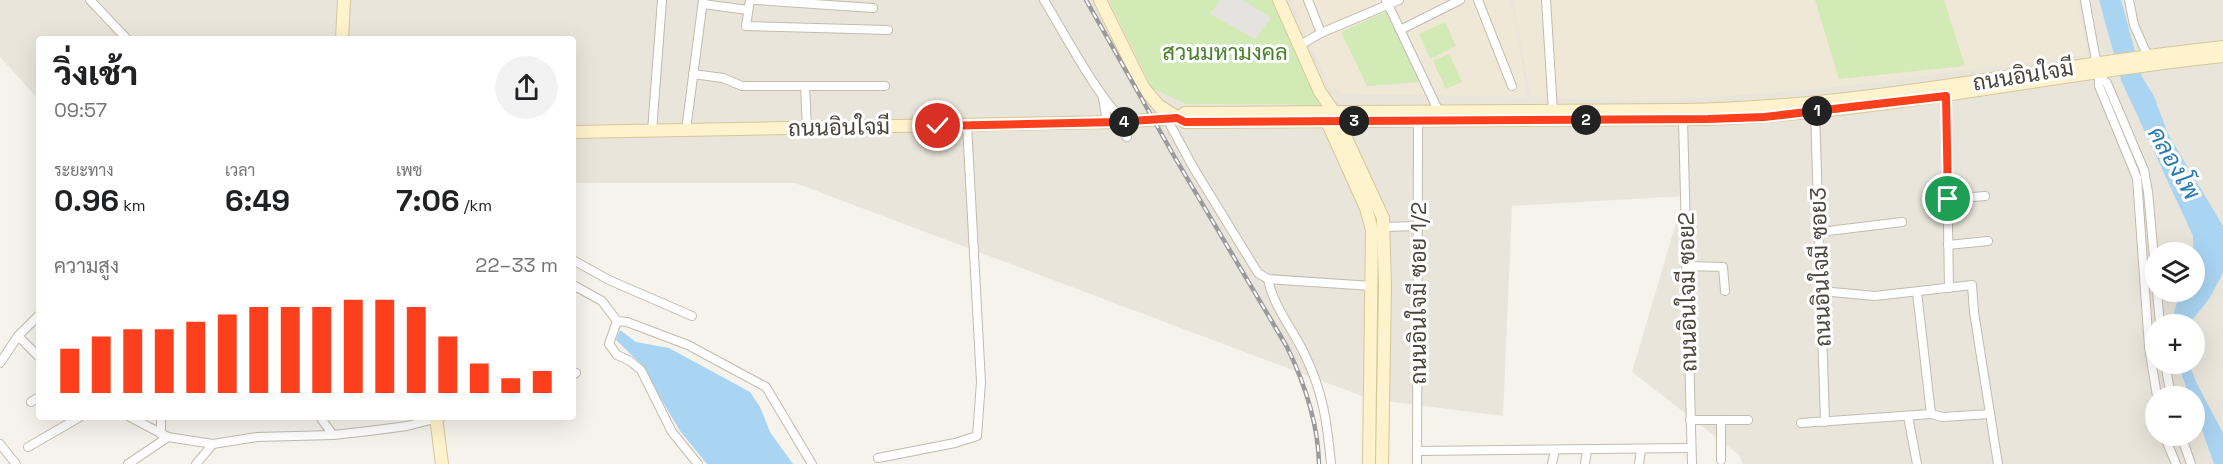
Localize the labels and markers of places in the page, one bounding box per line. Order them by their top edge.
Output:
pin: 1 [1802,96,1832,126]
pin [912,100,963,151]
pin: 2 [1571,105,1601,135]
pin: 3 [1339,106,1369,136]
pin: 4 [1109,107,1139,137]
pin [1922,173,1973,224]

